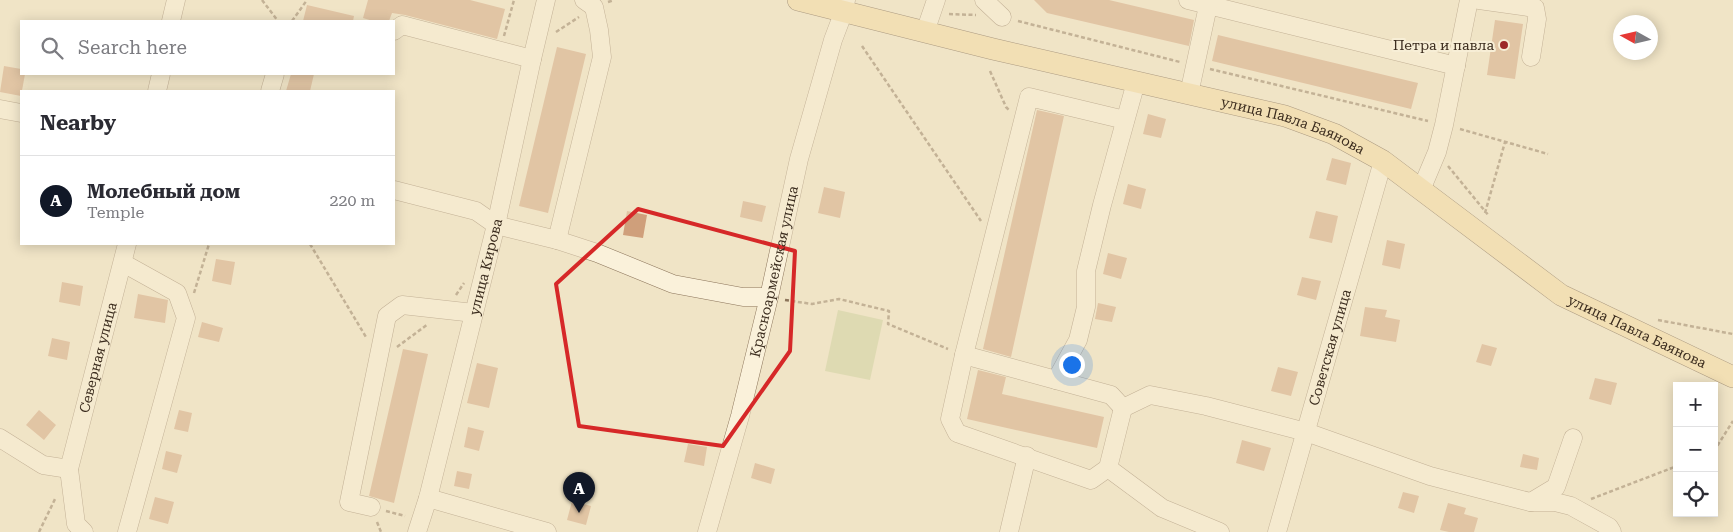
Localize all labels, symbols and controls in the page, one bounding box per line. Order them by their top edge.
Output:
north arrow [1613,15,1658,60]
search box [20,20,395,75]
icon: search [38,34,66,62]
text: Search here [78,36,187,59]
place label: Петра и павла [1393,37,1494,53]
marker: Петра и павла [1498,39,1510,51]
street label: улица Павла Баянова [1220,94,1368,157]
text: Nearby [40,111,116,135]
text: Молебный дом [87,180,240,203]
street label: Красноармейская улица [747,184,801,359]
text: A [50,191,62,210]
text: 220 m [329,191,375,210]
text: Temple [87,203,144,222]
street label: улица Кирова [466,217,505,317]
street label: Советская улица [1306,287,1354,407]
street label: улица Павла Баянова [1566,292,1709,371]
street label: Северная улица [76,300,120,414]
your location [1059,352,1085,378]
map controls [1673,382,1718,517]
button: + [1673,382,1718,427]
button: − [1673,427,1718,472]
pin: A [563,472,595,513]
button: locate [1673,472,1718,517]

